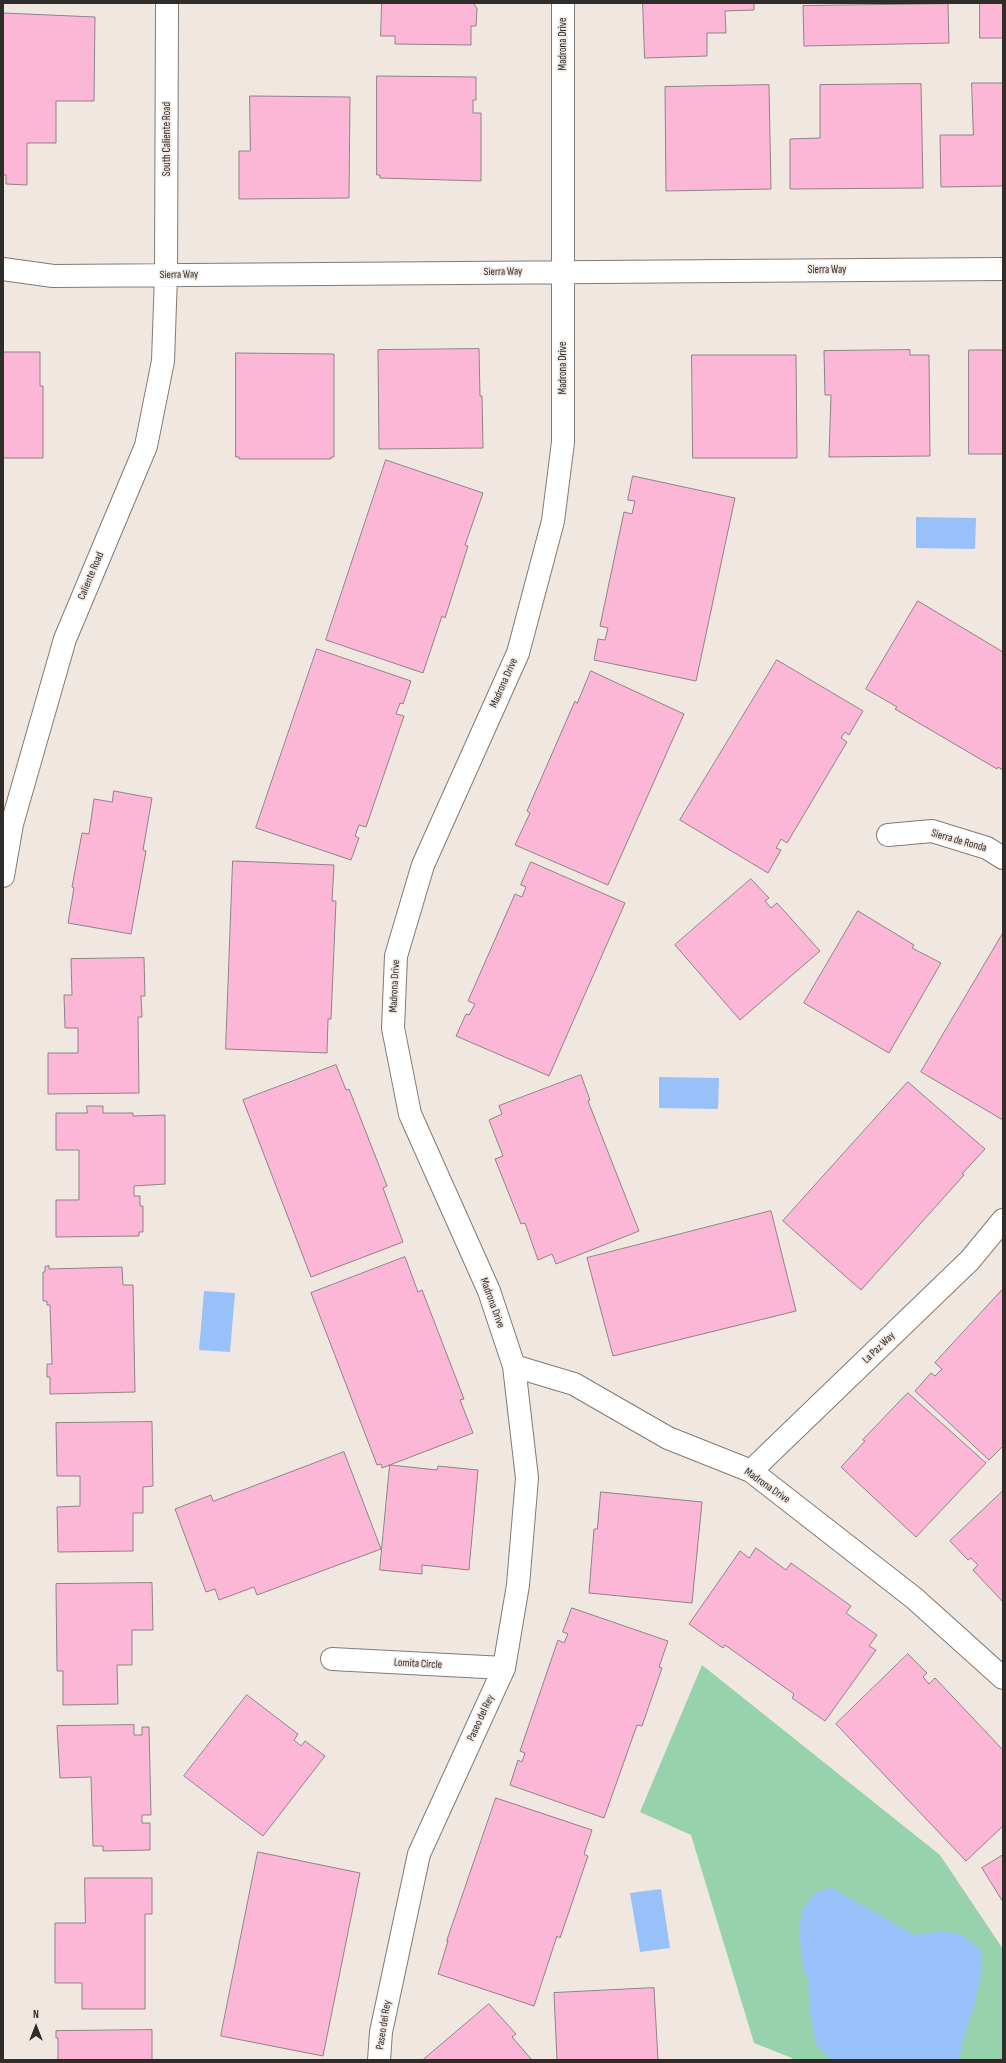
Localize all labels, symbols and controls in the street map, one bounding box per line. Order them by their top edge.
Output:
street label: Madrona Drive [556,18,570,70]
street label: South Caliente Road [160,102,174,176]
street label: Sierra Way [808,263,846,277]
street label: Sierra Way [484,265,522,279]
street label: Sierra Way [160,268,198,282]
street label: Madrona Drive [556,342,570,394]
street label: Caliente Road [75,550,107,602]
street label: Madrona Drive [487,656,521,710]
street label: Sierra de Ronda [930,827,988,855]
street label: Madrona Drive [387,959,403,1013]
street label: Madrona Drive [477,1276,507,1330]
street label: La Paz Way [860,1329,898,1367]
street label: Madrona Drive [742,1465,792,1507]
street label: Lomita Circle [394,1656,442,1672]
street label: Paseo del Rey [465,1693,497,1743]
street label: Paseo del Rey [374,1999,394,2051]
north arrow [16,2007,56,2047]
text: N [33,2008,39,2021]

